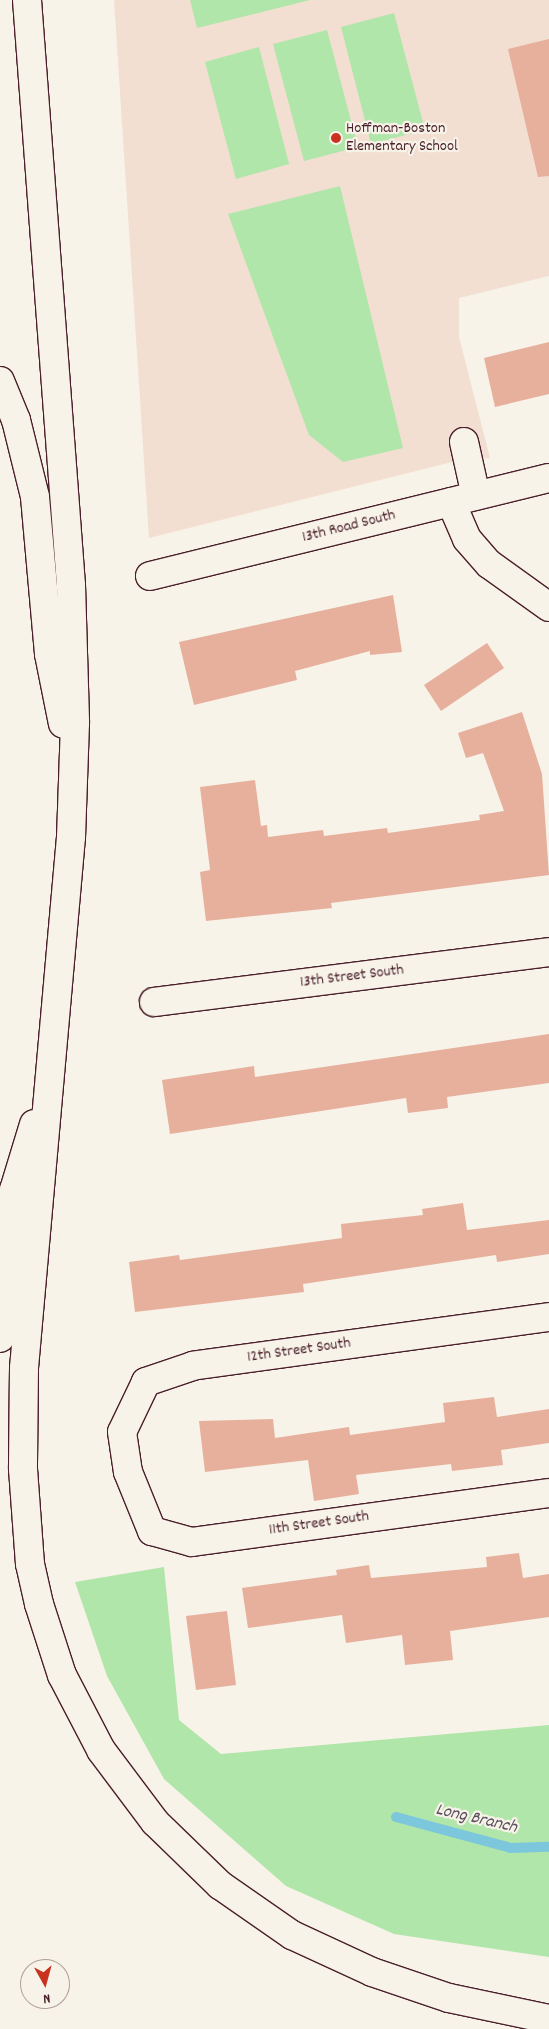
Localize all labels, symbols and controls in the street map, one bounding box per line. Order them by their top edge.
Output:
place label: Hoffman-Boston Elementary School [346,119,458,157]
marker: Hoffman-Boston Elementary School [330,132,342,144]
street label: 13th Road South [300,506,398,548]
street label: 13th Street South [299,961,405,993]
street label: 12th Street South [246,1334,352,1368]
street label: 11th Street South [268,1507,370,1541]
water label: Long Branch [433,1800,519,1840]
north arrow [20,1959,70,2009]
text: N [42,1988,51,2008]

